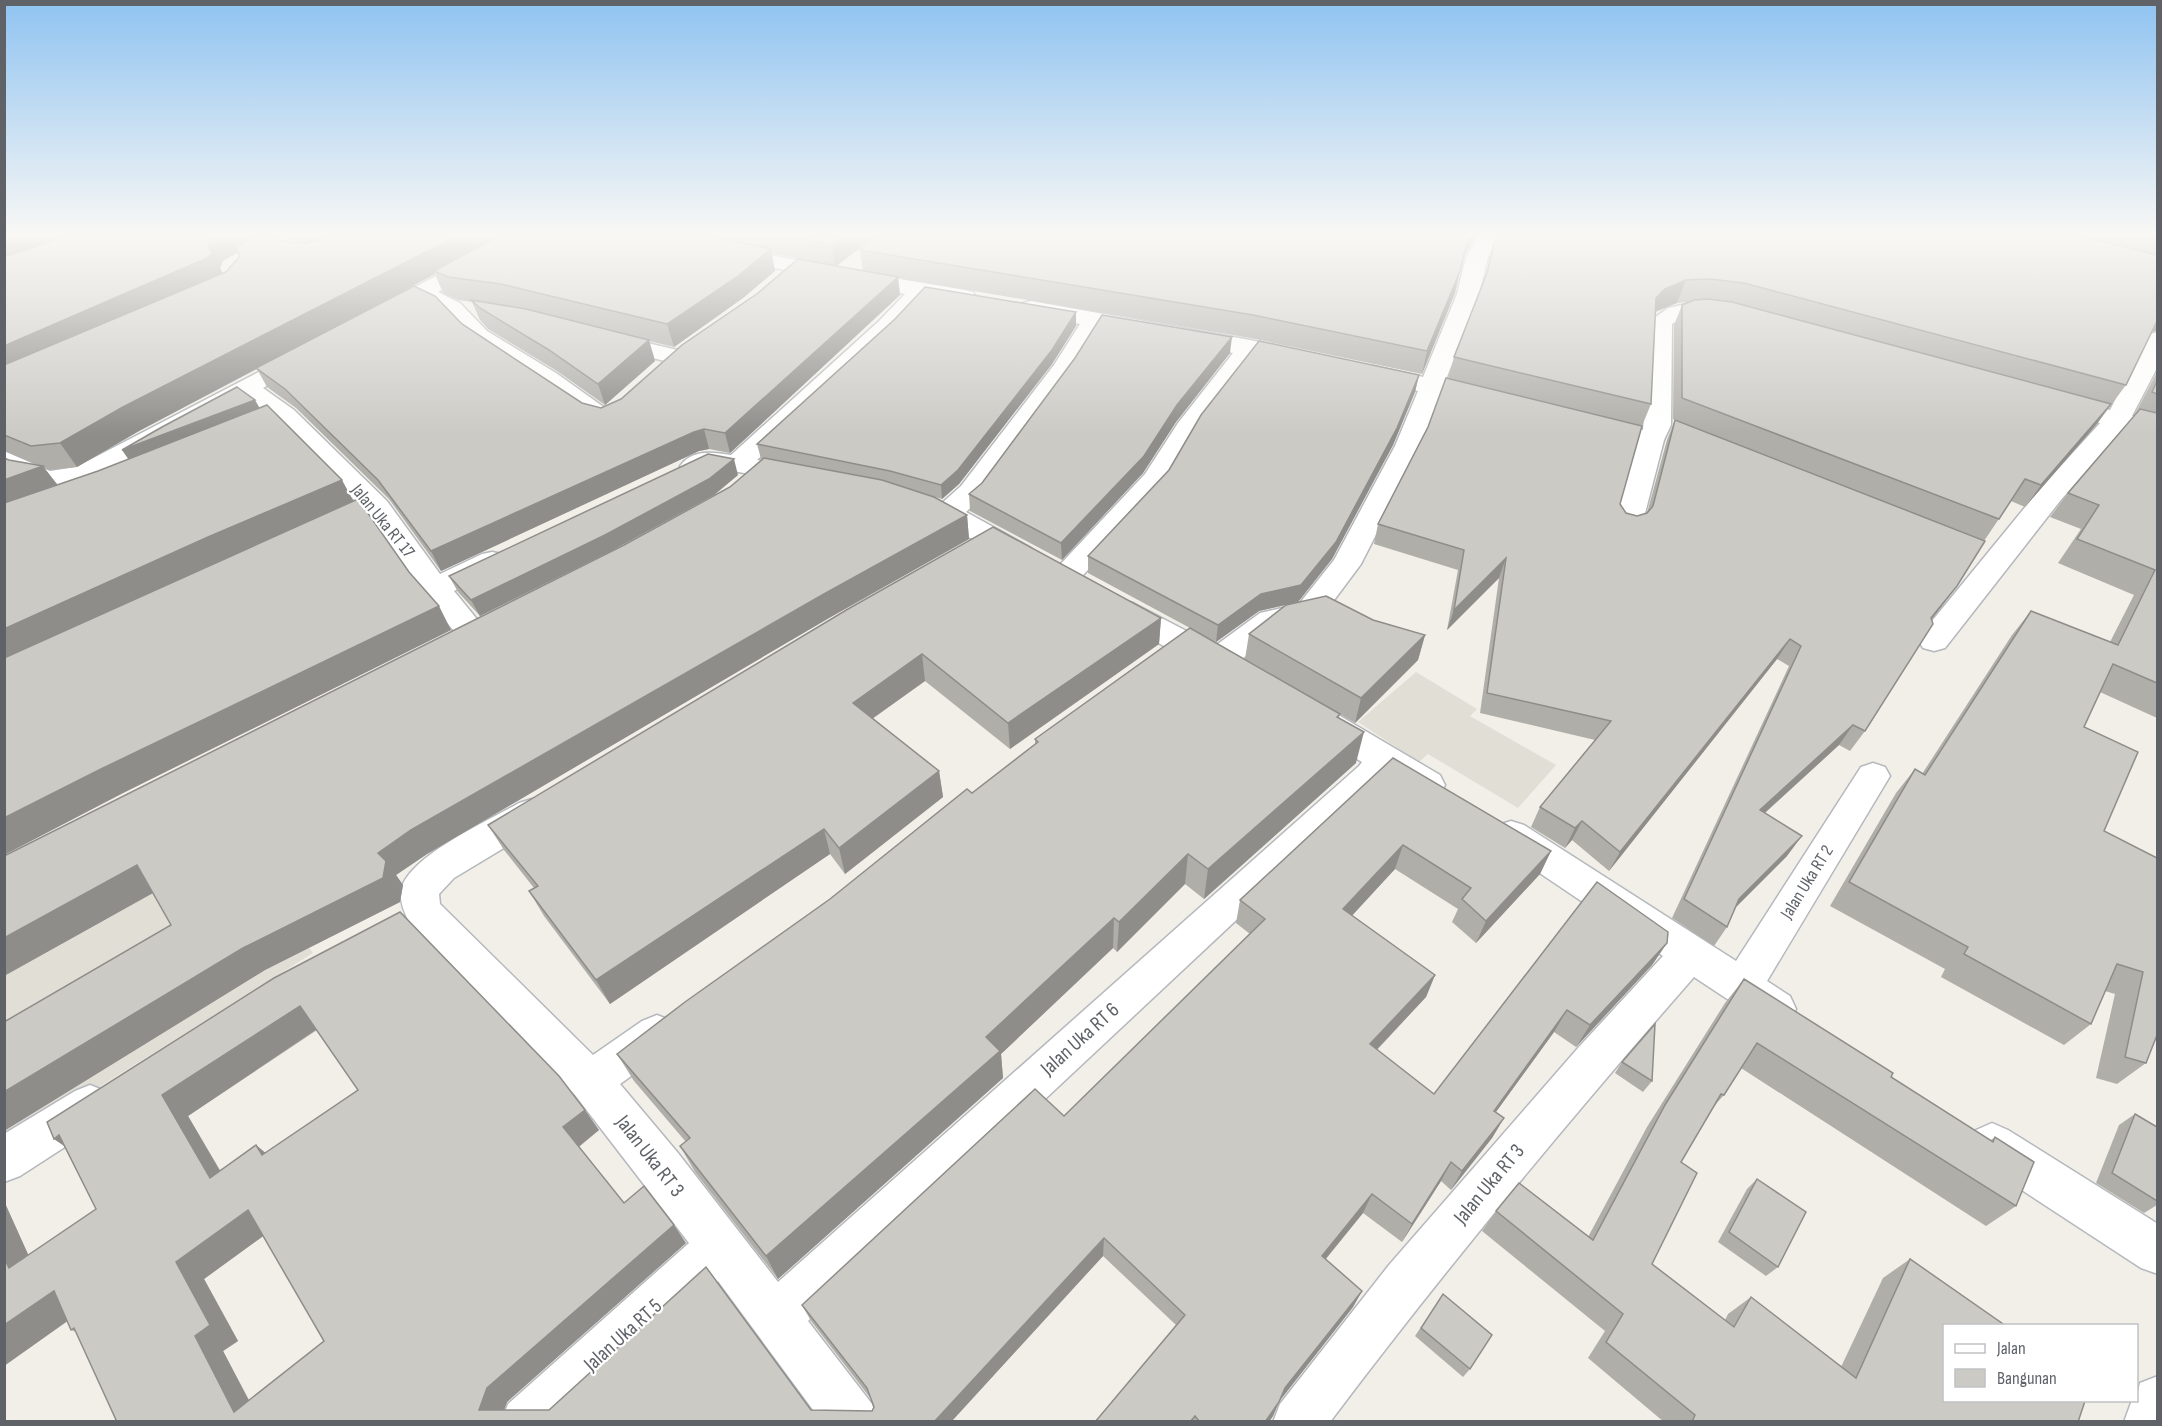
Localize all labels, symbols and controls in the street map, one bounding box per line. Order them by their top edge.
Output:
street label: Jalan Uka RT 17 [346,479,420,563]
street label: Jalan Uka RT 2 [1776,841,1838,923]
street label: Jalan Uka RT 6 [1035,997,1124,1081]
street label: Jalan Uka RT 3 [610,1109,690,1202]
street label: Jalan Uka RT 3 [1448,1139,1530,1230]
street label: Jalan Uka RT 5 [578,1294,667,1377]
legend [1943,1324,2138,1402]
text: Jalan [1996,1338,2026,1359]
text: Bangunan [1997,1368,2057,1389]

